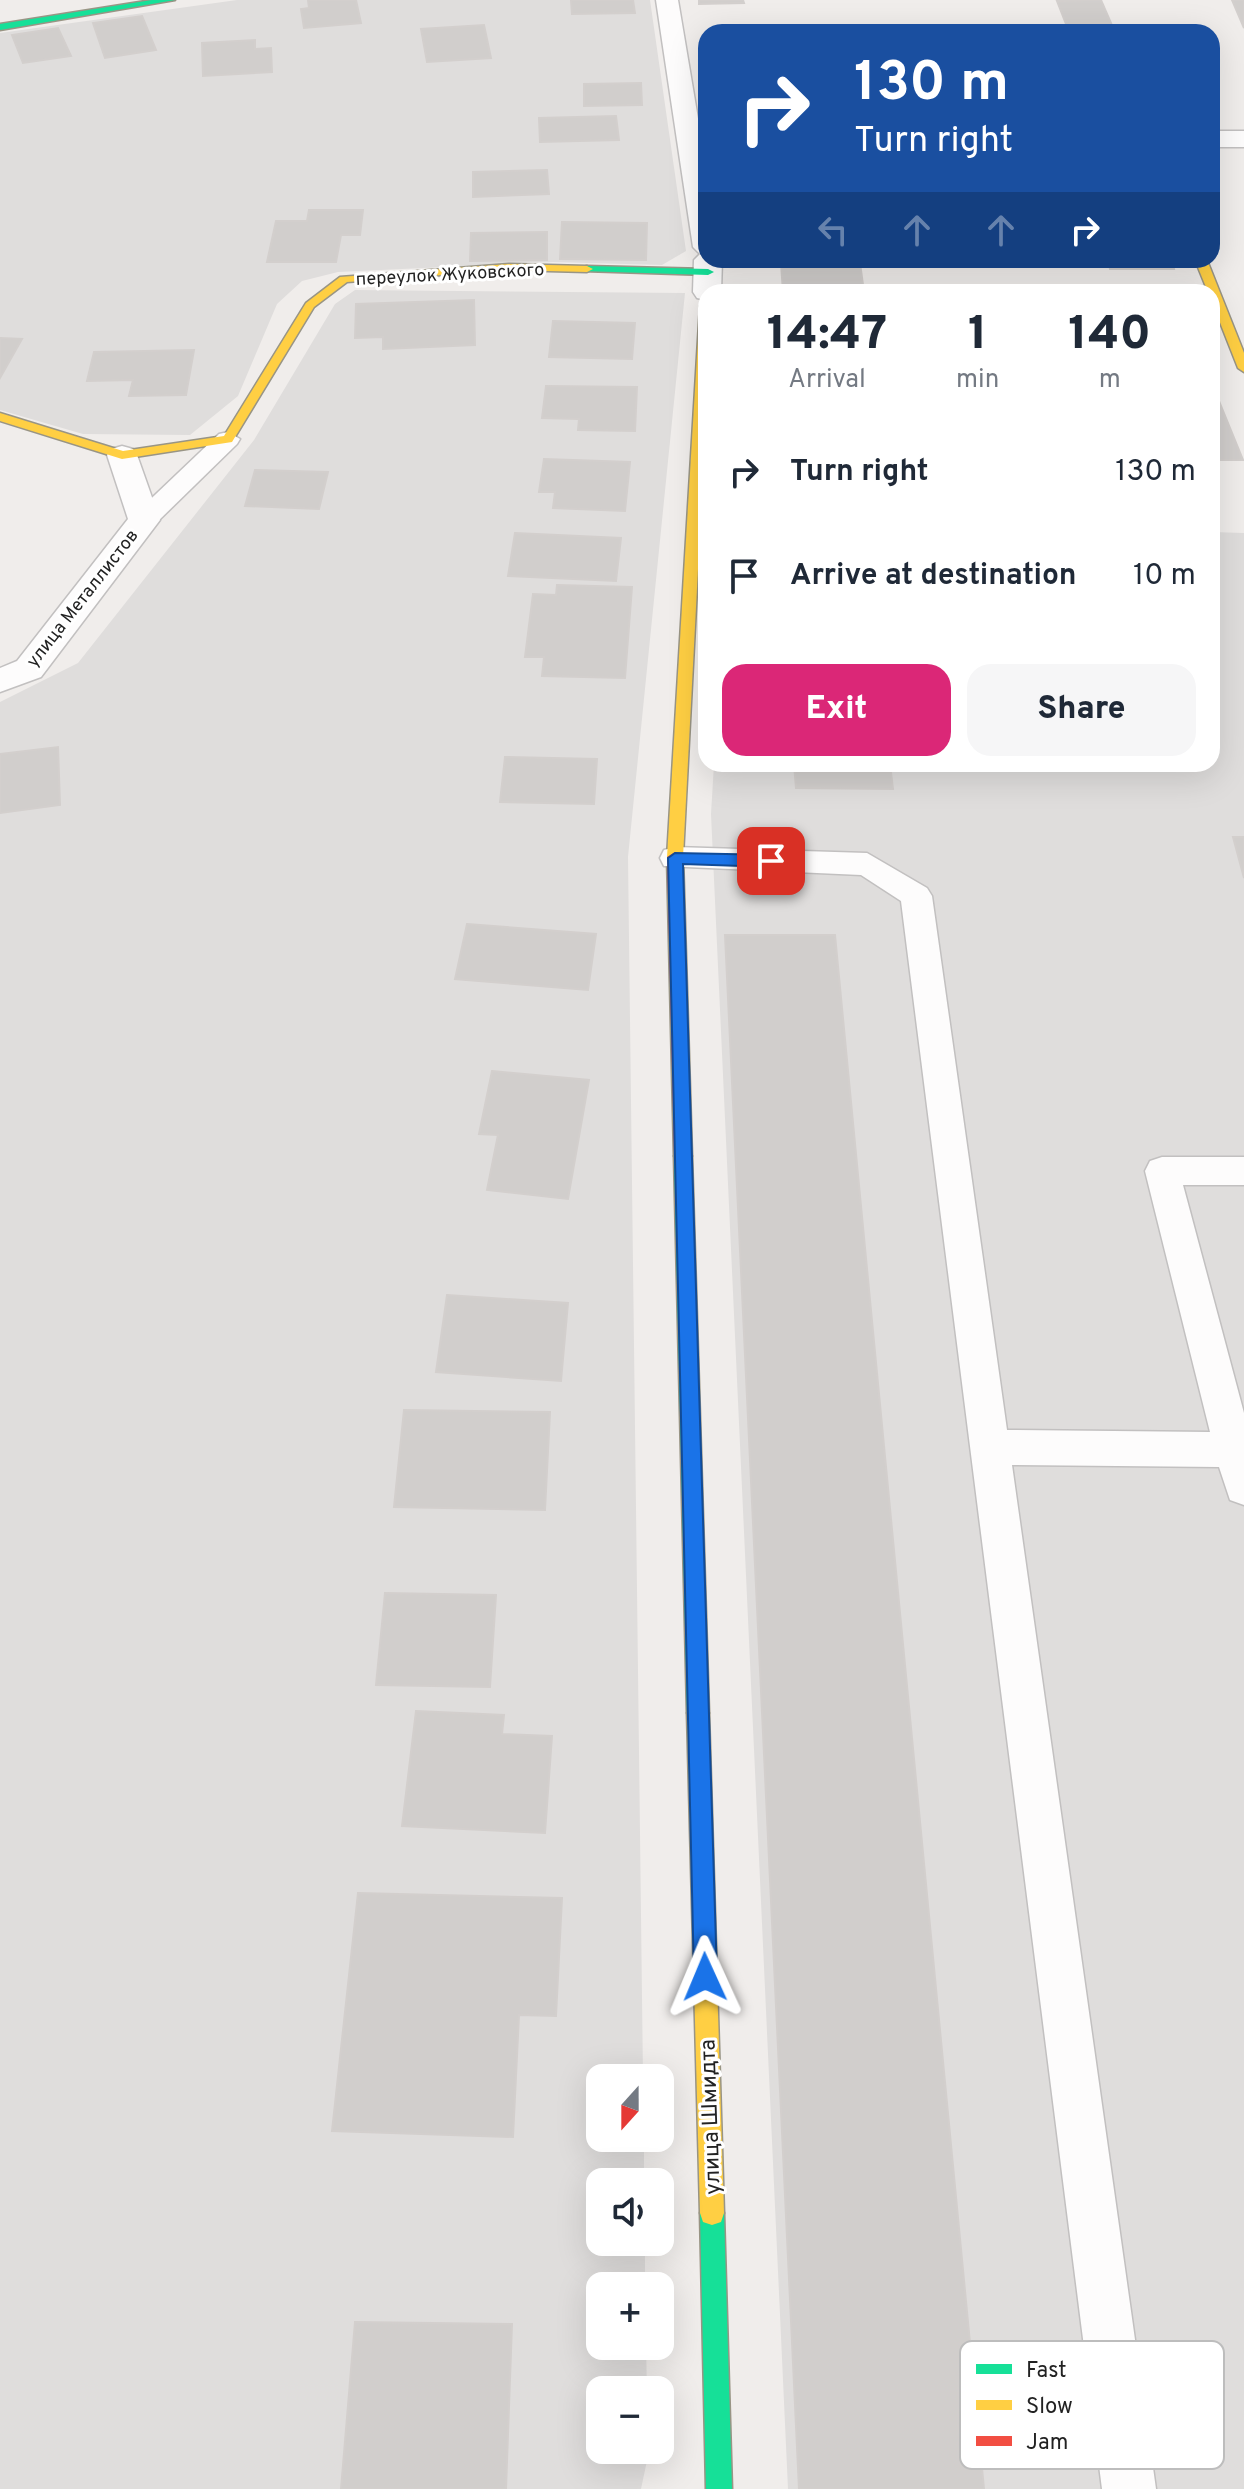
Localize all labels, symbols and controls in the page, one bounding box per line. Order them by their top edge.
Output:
text: 130 m [854,50,1009,120]
icon: right [722,56,826,160]
text: Turn right [854,119,1013,165]
icon: left [811,208,855,252]
icon: ahead [895,208,939,252]
icon: ahead [979,208,1023,252]
icon: right [1063,208,1107,252]
street label: переулок Жуковского [355,259,545,292]
text: 14:47 [767,306,887,366]
text: 1 [968,306,988,366]
text: 140 [1068,306,1151,366]
text: Arrival [788,364,866,397]
text: min [956,364,999,397]
text: m [1099,364,1121,397]
icon: right [722,450,766,494]
text: Turn right [790,454,928,491]
text: 130 m [1115,454,1196,491]
street label: улица Металлистов [22,525,144,673]
icon: arrive [722,554,766,598]
text: Arrive at destination [790,558,1076,595]
text: 10 m [1133,558,1196,595]
button: Exit [722,664,951,756]
button: Share [967,664,1196,756]
pin [737,827,805,895]
icon: arrive [749,839,793,883]
position arrow [663,1935,747,2019]
street label: улица Шмидта [695,2039,728,2195]
north arrow [586,2064,674,2152]
map controls [586,2064,674,2464]
button: sound [586,2168,674,2256]
button: + [586,2272,674,2360]
legend [960,2341,1224,2469]
text: Fast [1026,2358,1067,2385]
button: − [586,2376,674,2464]
text: Slow [1026,2394,1073,2421]
text: Jam [1026,2430,1069,2457]

